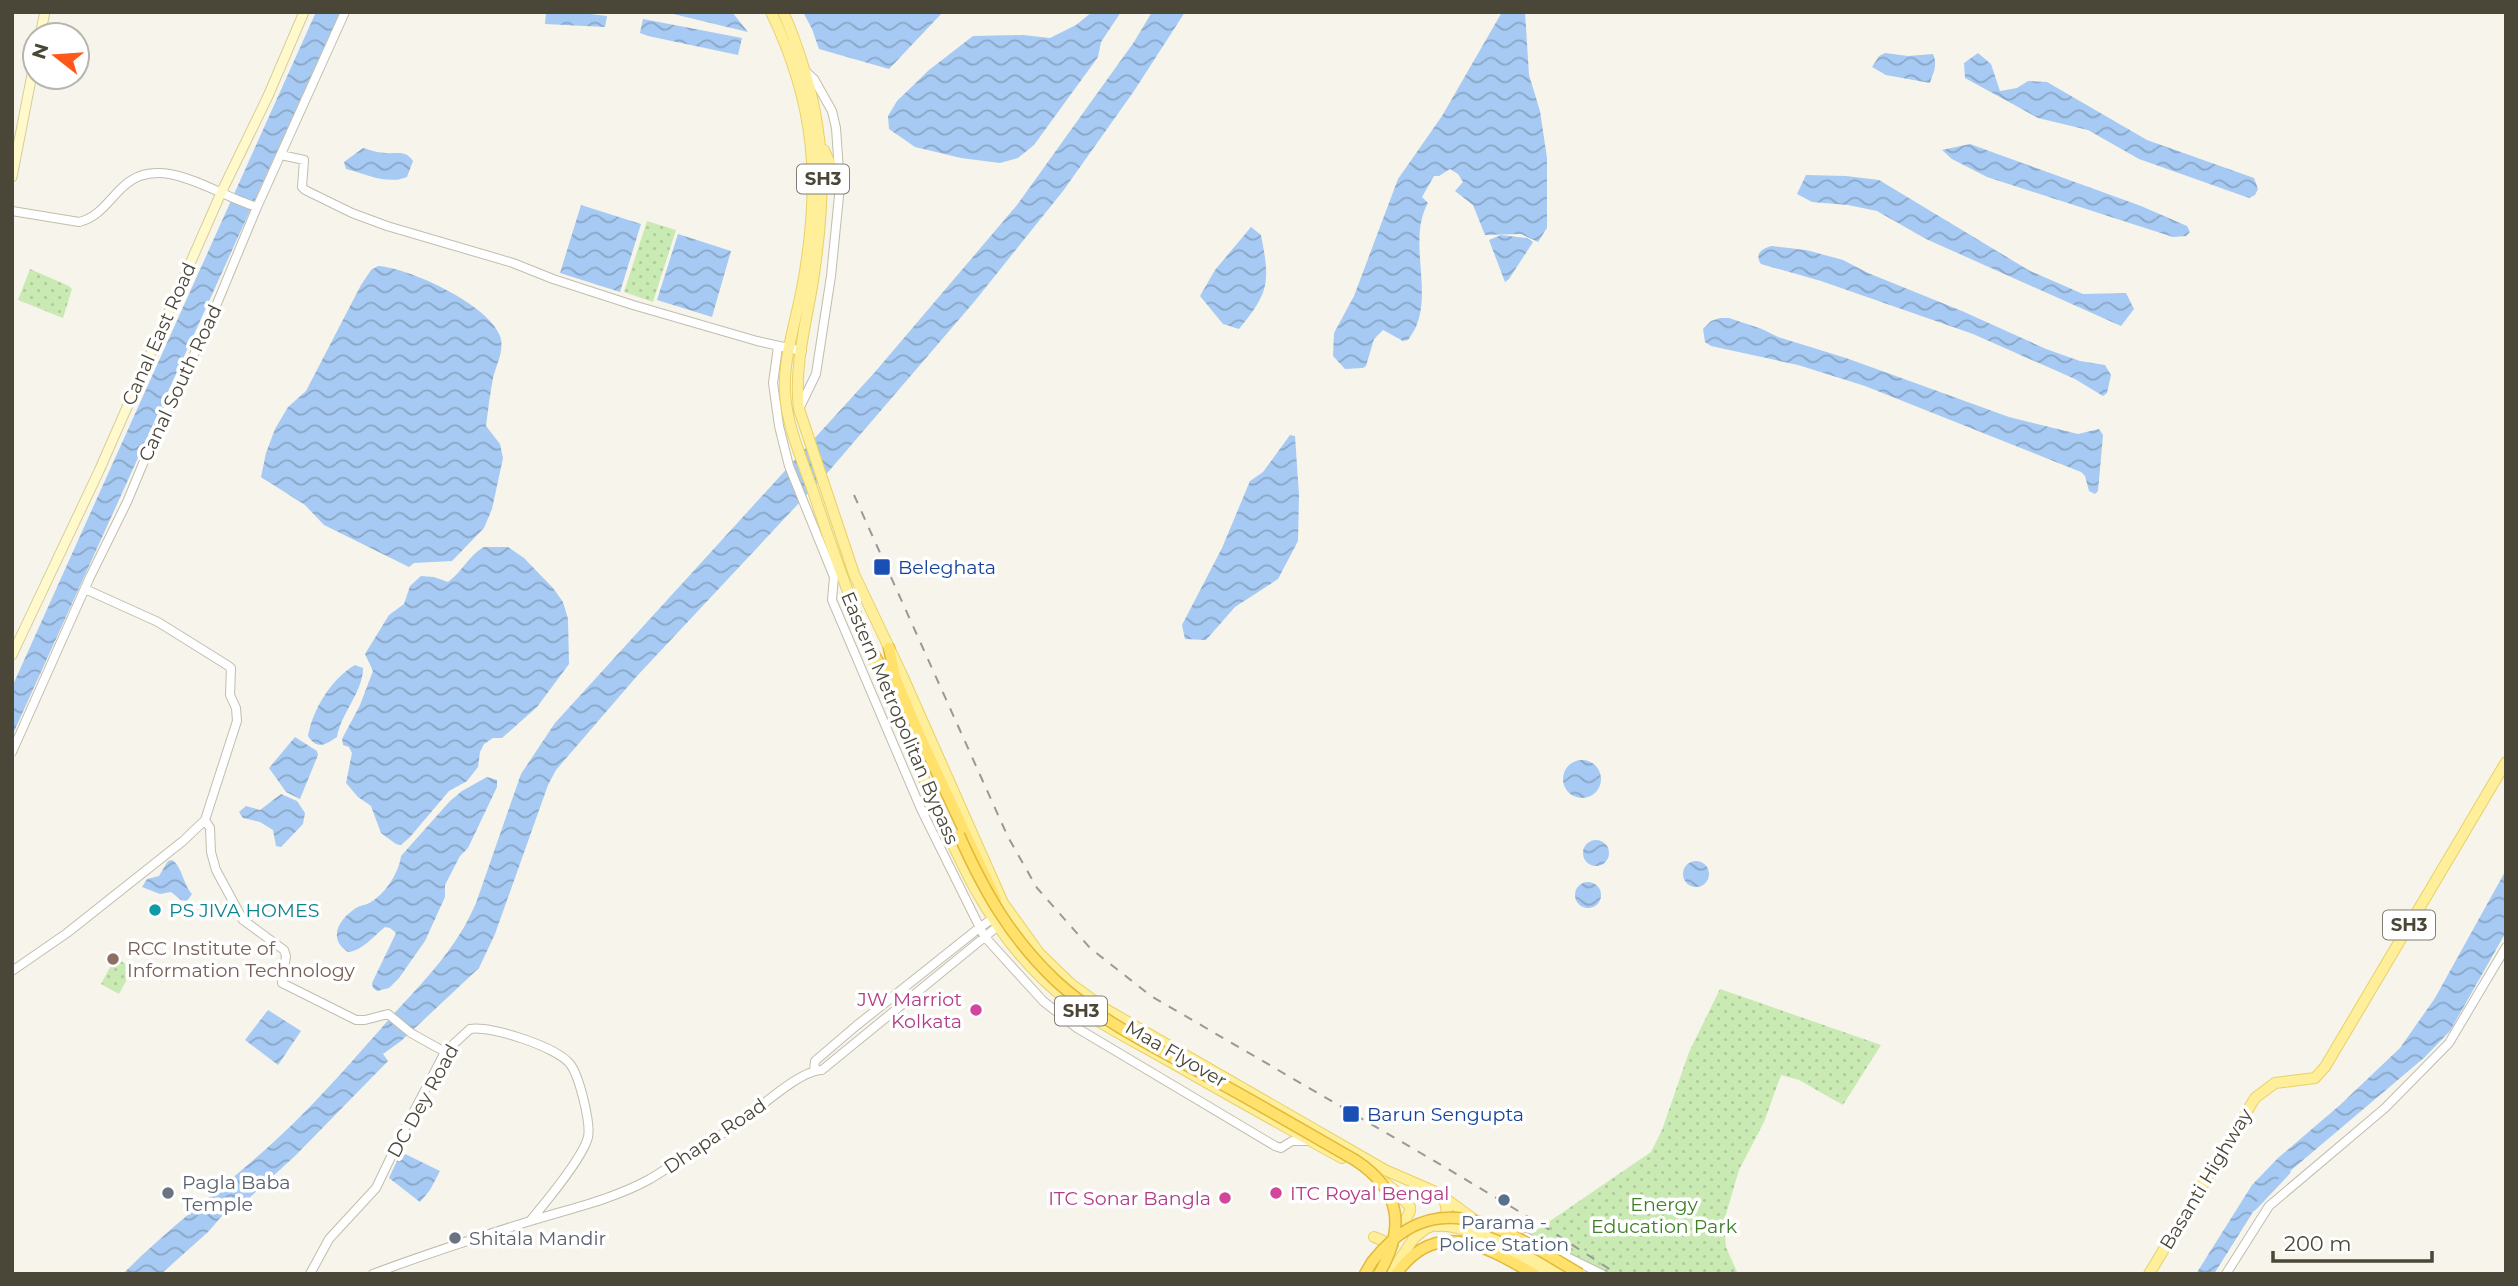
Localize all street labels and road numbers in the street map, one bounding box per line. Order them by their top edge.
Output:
road number: SH3 [797,164,849,194]
street label: Canal East Road [117,259,201,409]
street label: Canal South Road [134,301,226,465]
street label: Eastern Metropolitan Bypass [836,588,964,848]
road number: SH3 [2383,910,2435,940]
road number: SH3 [1055,996,1107,1026]
street label: Maa Flyover [1121,1016,1231,1092]
street label: DC Dey Road [382,1040,464,1162]
street label: Dhapa Road [659,1093,771,1179]
street label: Basanti Highway [2155,1104,2258,1254]

